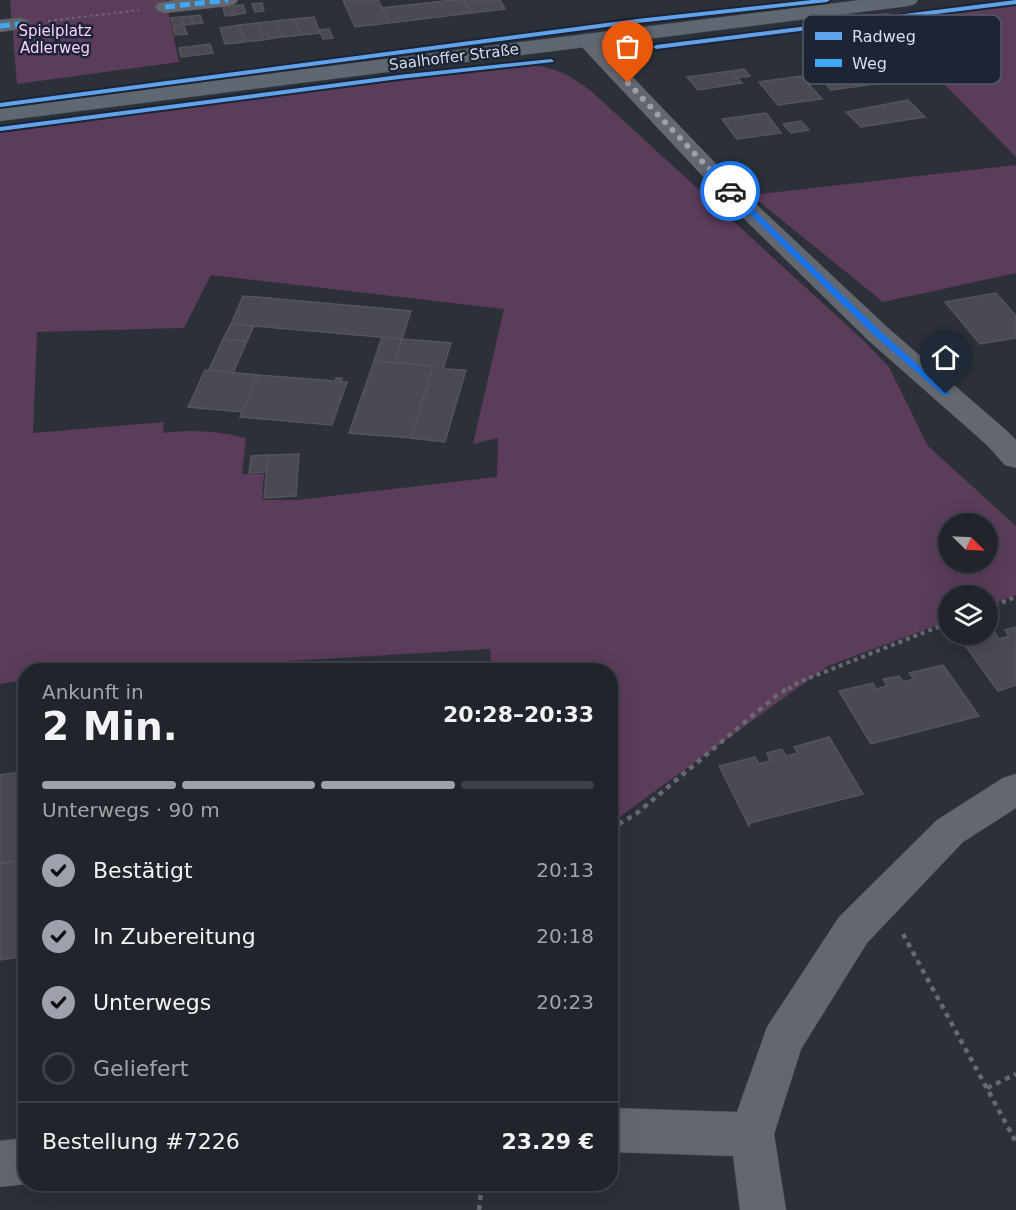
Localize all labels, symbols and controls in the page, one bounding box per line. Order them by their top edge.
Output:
legend [803,15,1001,84]
pin [602,21,653,83]
park label: Spielplatz Adlerweg [18,22,92,57]
text: Radweg [852,27,916,46]
icon: bag [611,30,644,63]
street label: Saalhoffer Straße [388,40,520,74]
text: Weg [852,54,887,73]
courier [700,161,760,221]
icon: car [714,175,747,208]
pin [920,332,971,394]
icon: home [929,341,962,374]
north arrow [938,513,998,573]
map controls [938,513,998,645]
button: layers [938,585,998,645]
text: Ankunft in [42,680,144,704]
text: 20:28–20:33 [443,702,594,727]
text: 2 Min. [42,704,177,749]
text: Unterwegs · 90 m [42,798,220,822]
icon: check [42,854,75,887]
text: Bestätigt [93,858,193,883]
text: 20:13 [536,858,594,882]
icon: check [42,920,75,953]
text: In Zubereitung [93,924,256,949]
text: 20:18 [536,924,594,948]
icon: check [42,986,75,1019]
text: Unterwegs [93,990,211,1015]
text: 20:23 [536,990,594,1014]
text: Geliefert [93,1056,188,1081]
text: Bestellung #7226 [42,1129,240,1154]
text: 23.29 € [501,1129,594,1154]

